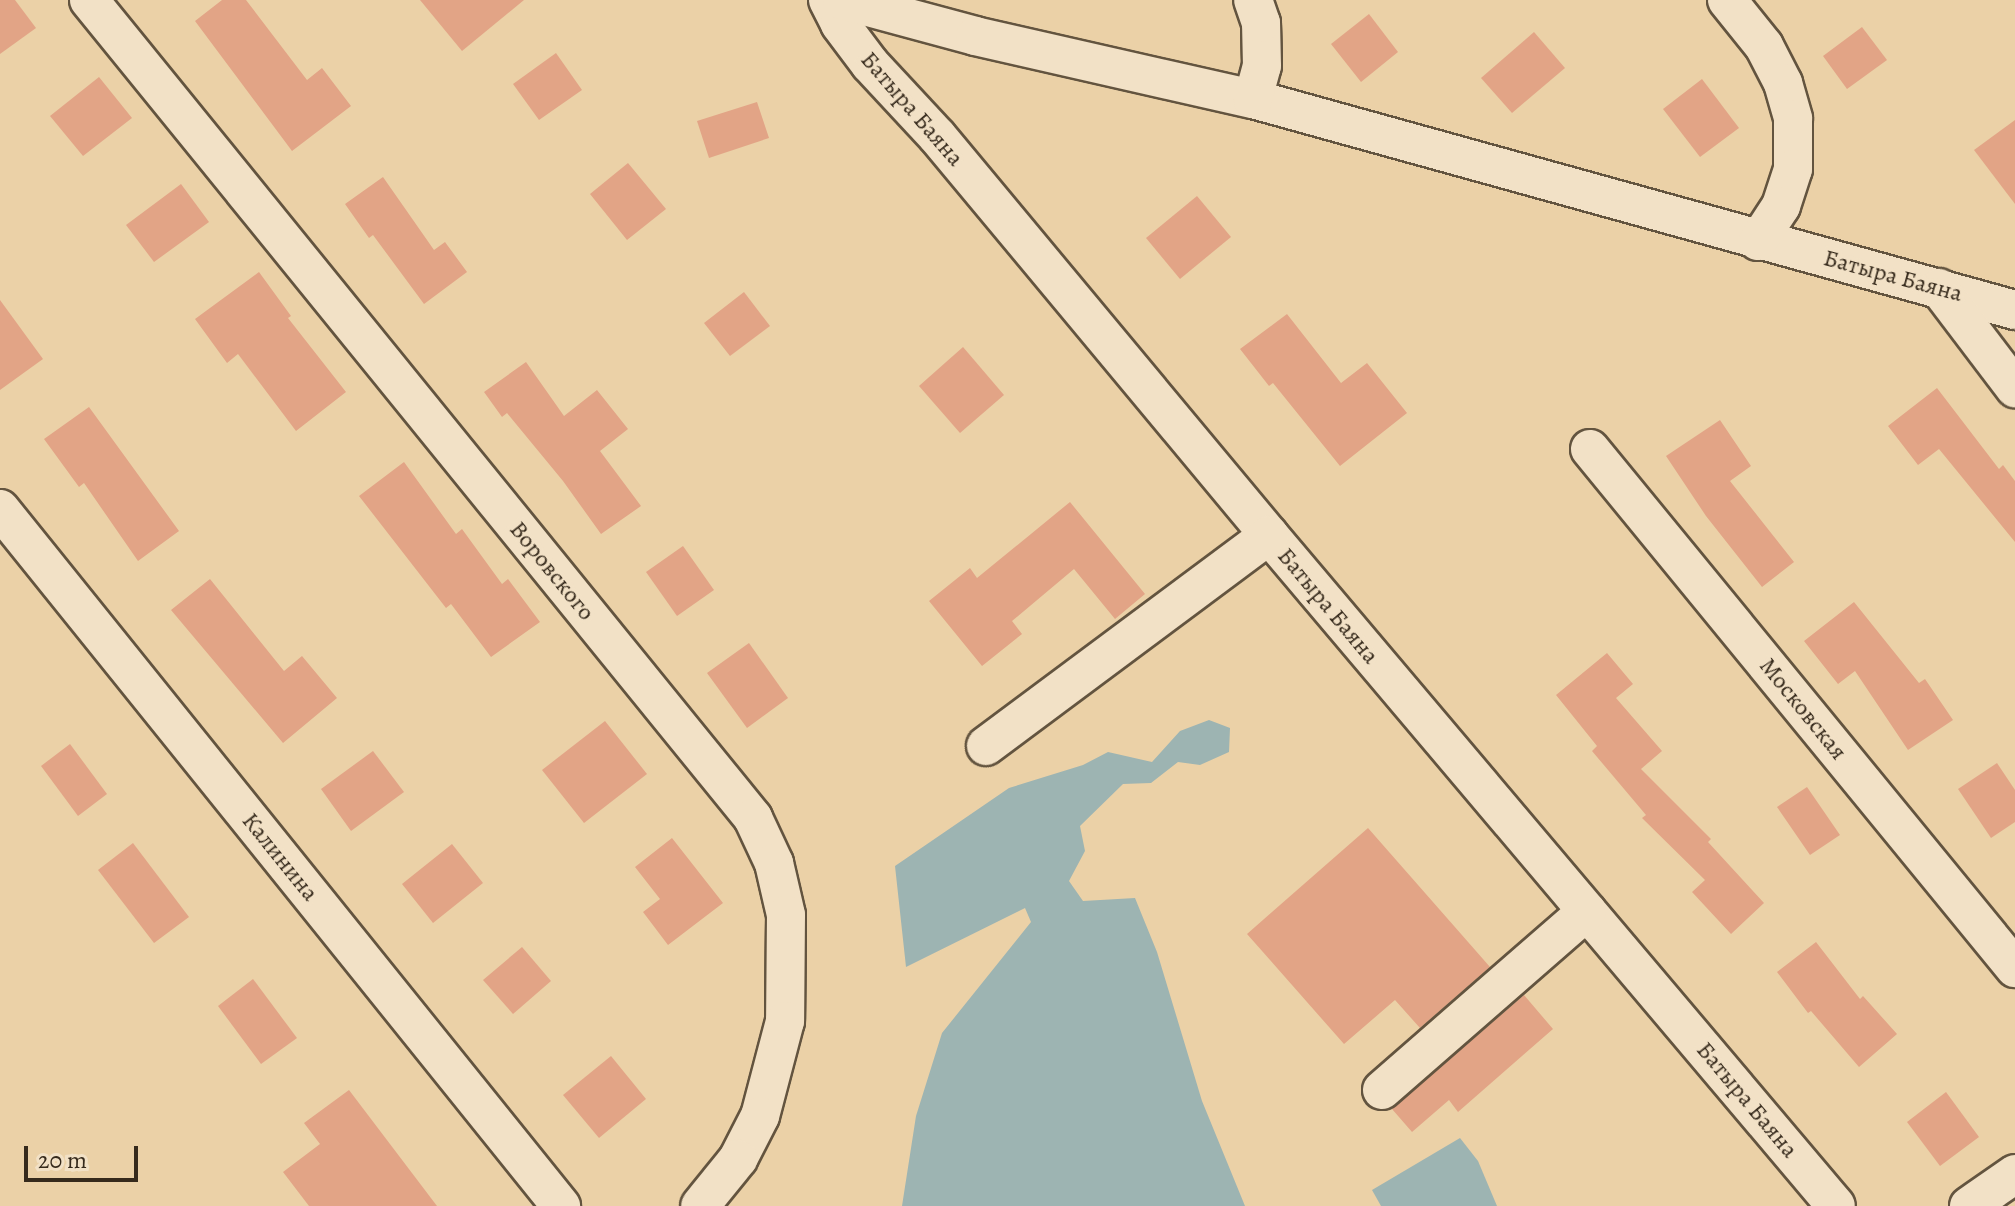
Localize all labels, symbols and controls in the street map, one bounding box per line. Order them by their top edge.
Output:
street label: Батыра Баяна [854,46,970,172]
street label: Батыра Баяна [1820,244,1966,308]
street label: Воровского [503,516,601,626]
street label: Батыра Баяна [1271,542,1385,670]
street label: Московская [1753,652,1853,766]
street label: Калинина [236,807,324,907]
street label: Батыра Баяна [1690,1036,1804,1164]
scale bar [28,1130,142,1180]
text: 20 m [38,1144,87,1176]

